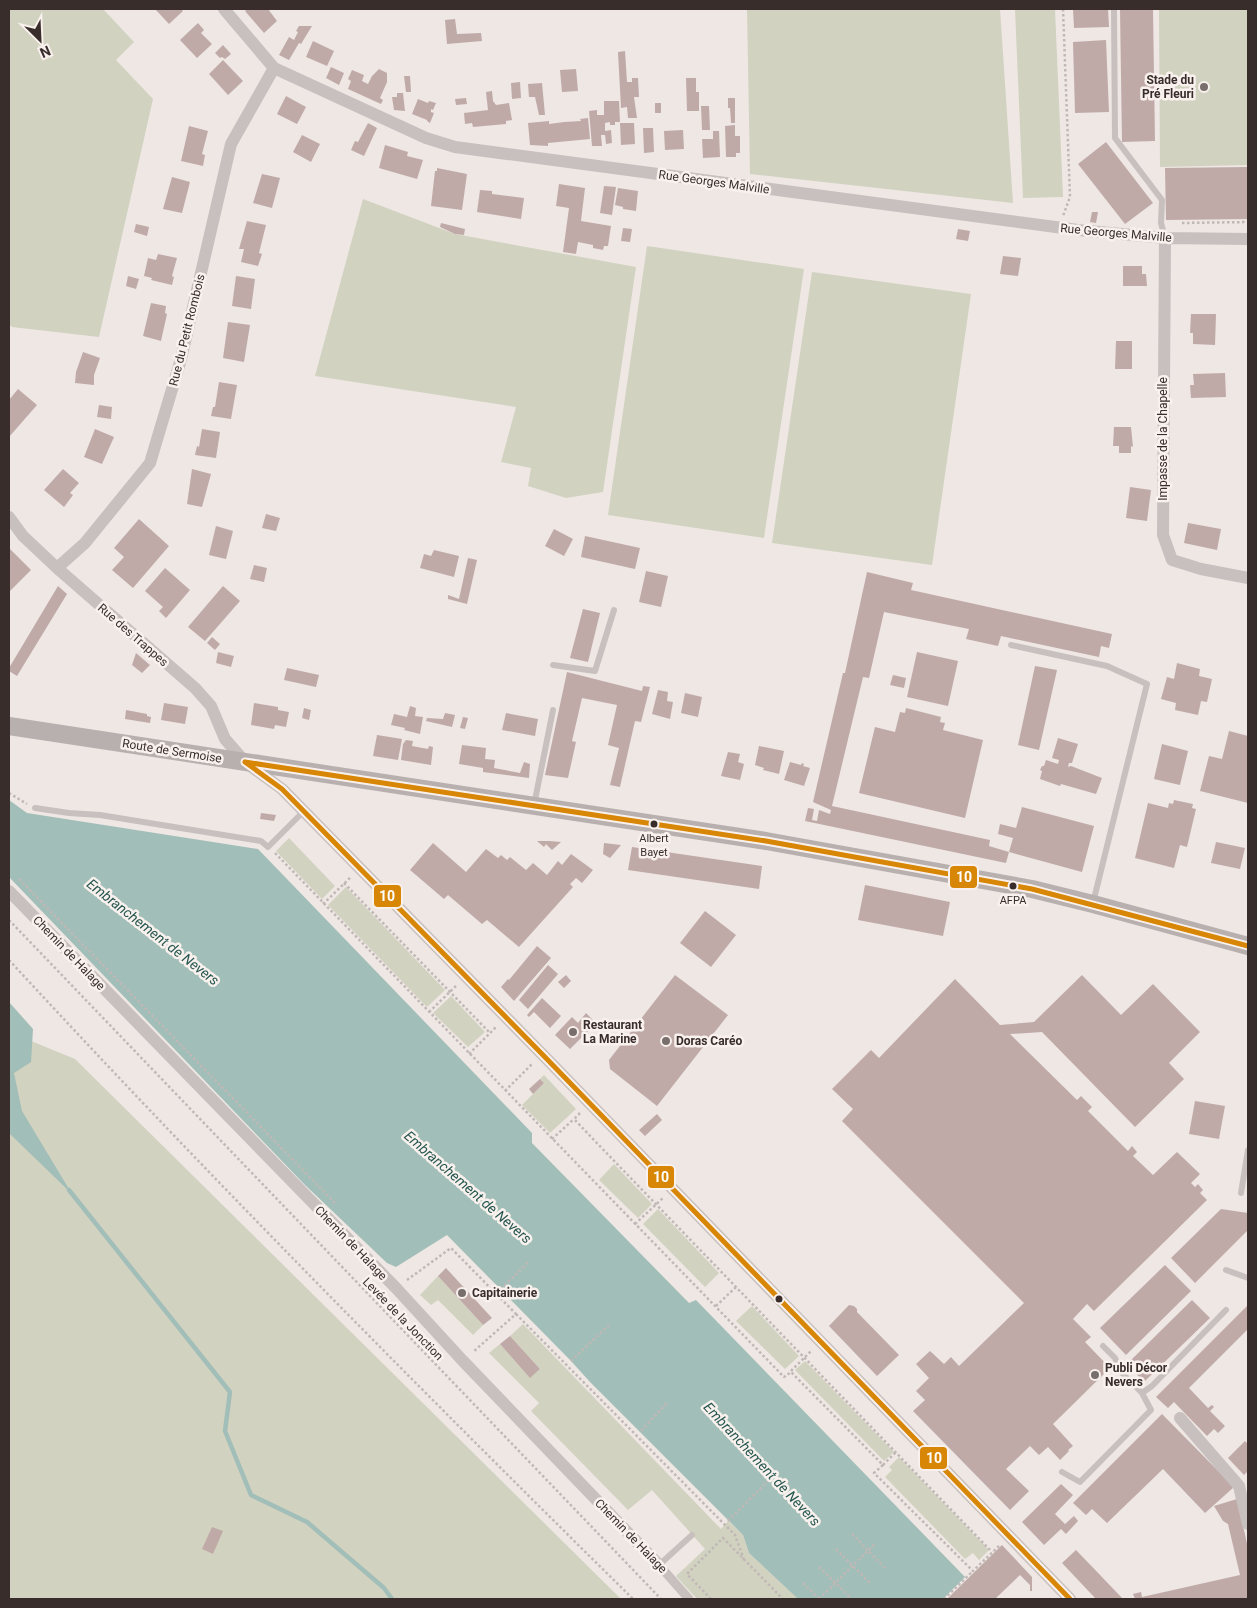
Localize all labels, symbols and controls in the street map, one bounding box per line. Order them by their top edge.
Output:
north arrow [15,15,65,65]
text: N [38,43,53,61]
place label: Stade du Pré Fleuri [1142,73,1194,101]
marker: Stade du Pré Fleuri [1198,81,1210,93]
street label: Rue Georges Malville [658,167,770,197]
street label: Rue Georges Malville [1060,221,1172,245]
street label: Rue du Petit Rombois [166,273,208,387]
street label: Impasse de la Chapelle [1156,377,1170,501]
street label: Rue des Trappes [95,601,171,669]
street label: Route de Sermoise [121,736,223,766]
marker: Albert Bayet [649,819,659,829]
place label: Albert Bayet [639,832,669,859]
line badge: 10 [949,865,978,889]
text: 10 [956,869,972,885]
water label: Embranchement de Nevers [84,875,222,989]
marker: AFPA [1008,881,1018,891]
line badge: 10 [373,884,402,908]
text: 10 [379,888,395,904]
place label: AFPA [1000,894,1027,907]
street label: Chemin de Halage [30,913,108,993]
place label: Restaurant La Marine [583,1018,642,1046]
marker: Restaurant La Marine [567,1026,579,1038]
place label: Doras Caréo [676,1034,742,1048]
marker: Doras Caréo [660,1035,672,1047]
water label: Embranchement de Nevers [401,1127,535,1247]
line badge: 10 [647,1165,675,1189]
text: 10 [653,1169,669,1185]
street label: Chemin de Halage [312,1203,390,1283]
street label: Levée de la Jonction [360,1275,446,1363]
place label: Capitainerie [472,1286,538,1300]
marker: Capitainerie [456,1287,468,1299]
unlabelled marker [774,1294,784,1304]
place label: Publi Décor Nevers [1105,1361,1168,1389]
marker: Publi Décor Nevers [1089,1369,1101,1381]
water label: Embranchement de Nevers [701,1399,823,1529]
line badge: 10 [919,1446,948,1470]
text: 10 [926,1450,942,1466]
street label: Chemin de Halage [592,1496,670,1576]

